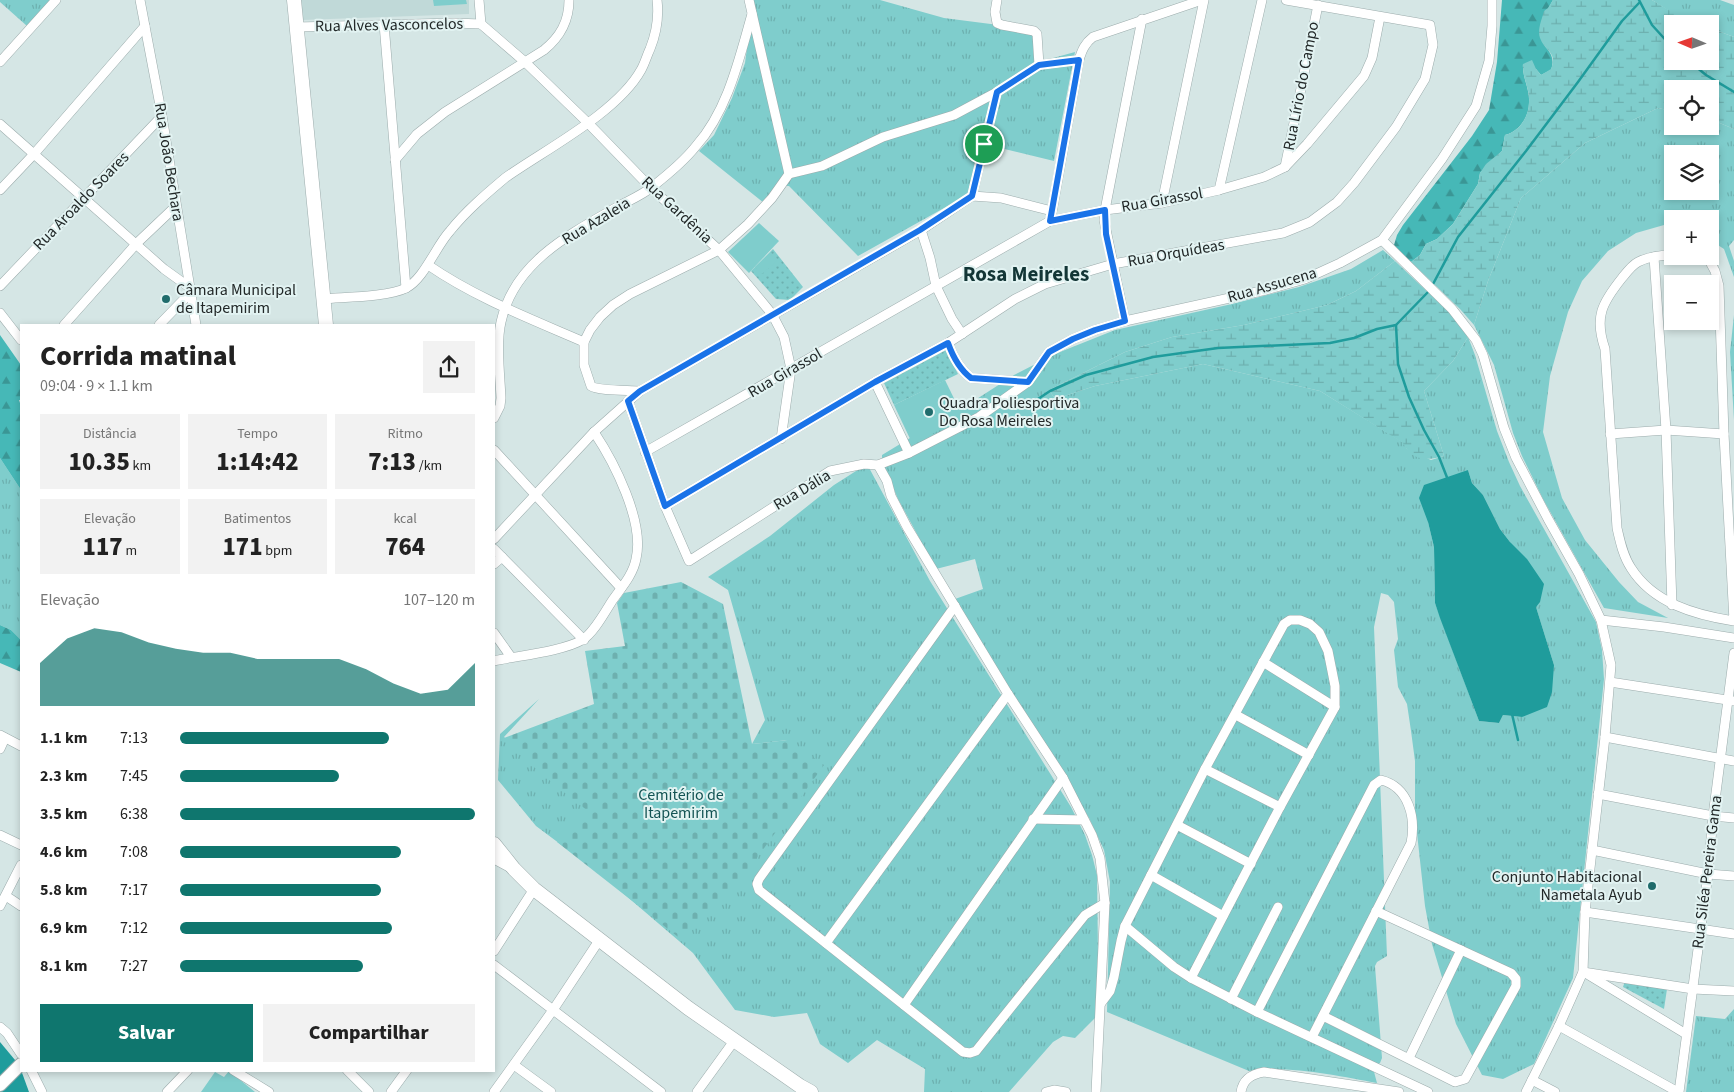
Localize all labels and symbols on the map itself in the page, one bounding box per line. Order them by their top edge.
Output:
street label: Rua Alves Vasconcelos [315,13,464,37]
north arrow [1664,15,1719,70]
street label: Rua Lírio do Campo [1278,20,1324,152]
street label: Rua João Bechara [149,101,189,223]
pin [963,123,1005,165]
street label: Rua Aroaldo Soares [28,147,134,255]
street label: Rua Gardênia [637,171,717,249]
street label: Rua Girassol [1120,182,1204,218]
street label: Rua Azaleia [558,192,634,250]
street label: Rua Orquídeas [1126,234,1226,272]
district label: Rosa Meireles [963,259,1089,289]
street label: Rua Assucena [1225,262,1319,308]
place label: Câmara Municipal de Itapemirim [176,279,296,319]
marker: Câmara Municipal de Itapemirim [160,293,172,305]
street label: Rua Girassol [744,343,826,403]
place label: Quadra Poliesportiva Do Rosa Meireles [939,392,1079,432]
marker: Quadra Poliesportiva Do Rosa Meireles [923,406,935,418]
street label: Rua Dália [769,464,835,516]
park label: Cemitério de Itapemirim [638,784,724,824]
street label: Rua Siléa Pereira Gama [1687,794,1727,950]
place label: Conjunto Habitacional Nametala Ayub [1492,866,1642,906]
marker: Conjunto Habitacional Nametala Ayub [1646,880,1658,892]

